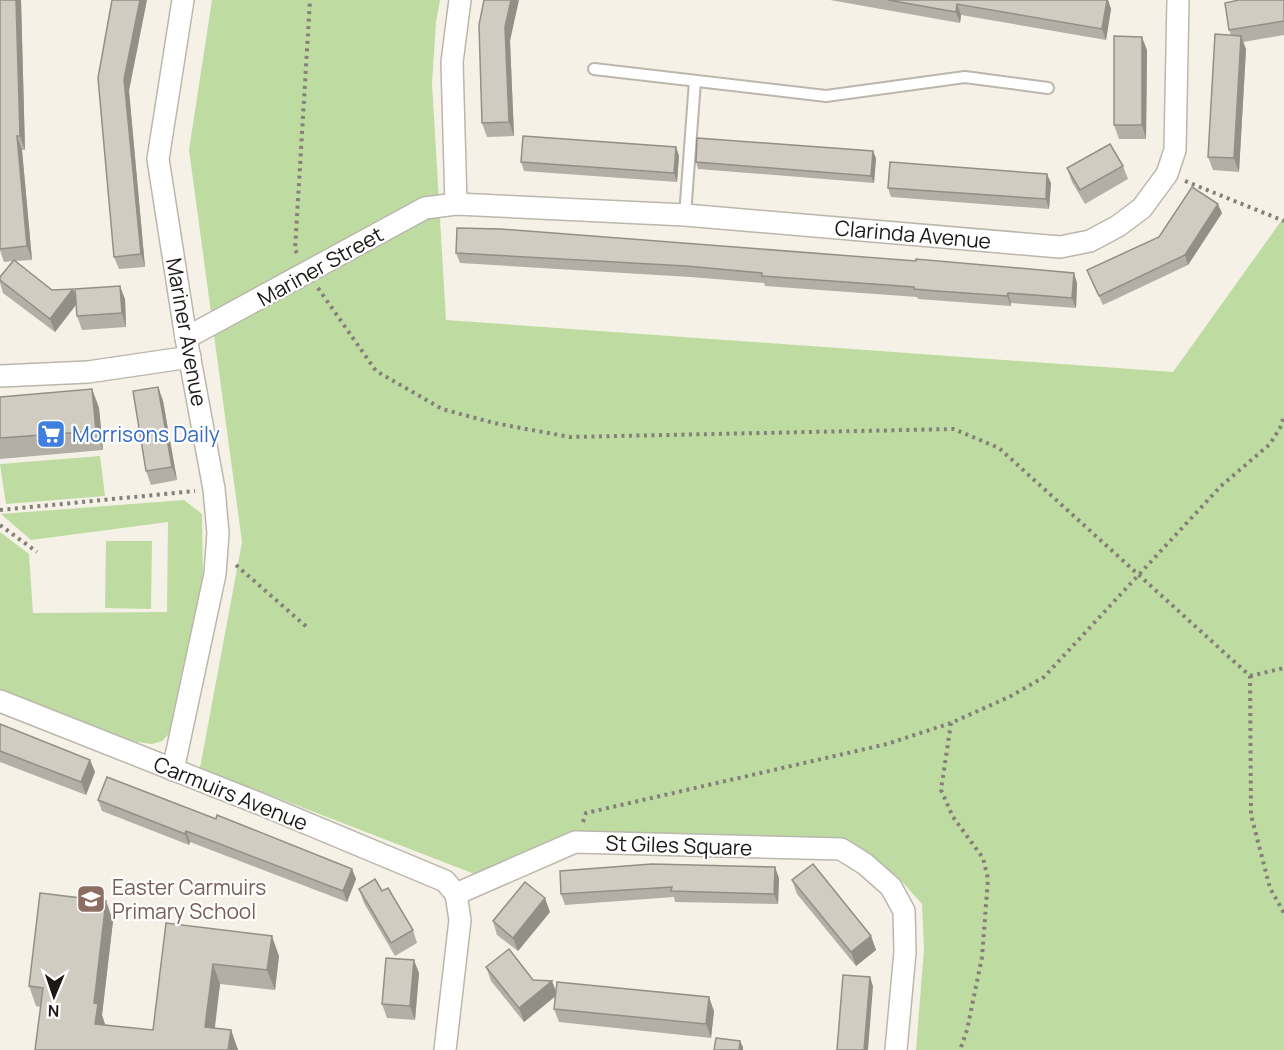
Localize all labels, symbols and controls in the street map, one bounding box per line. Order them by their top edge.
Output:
street label: Clarinda Avenue [834,213,992,255]
street label: Mariner Street [252,220,388,312]
street label: Mariner Avenue [160,256,214,408]
supermarket icon: Morrisons Daily [35,418,67,450]
place label: Morrisons Daily [72,420,220,448]
street label: Carmuirs Avenue [150,749,312,837]
street label: St Giles Square [605,828,753,862]
place label: Easter Carmuirs Primary School [112,873,266,925]
school or university icon: Easter Carmuirs Primary School [75,883,107,915]
north arrow [24,966,84,1026]
text: N [47,1000,60,1022]

